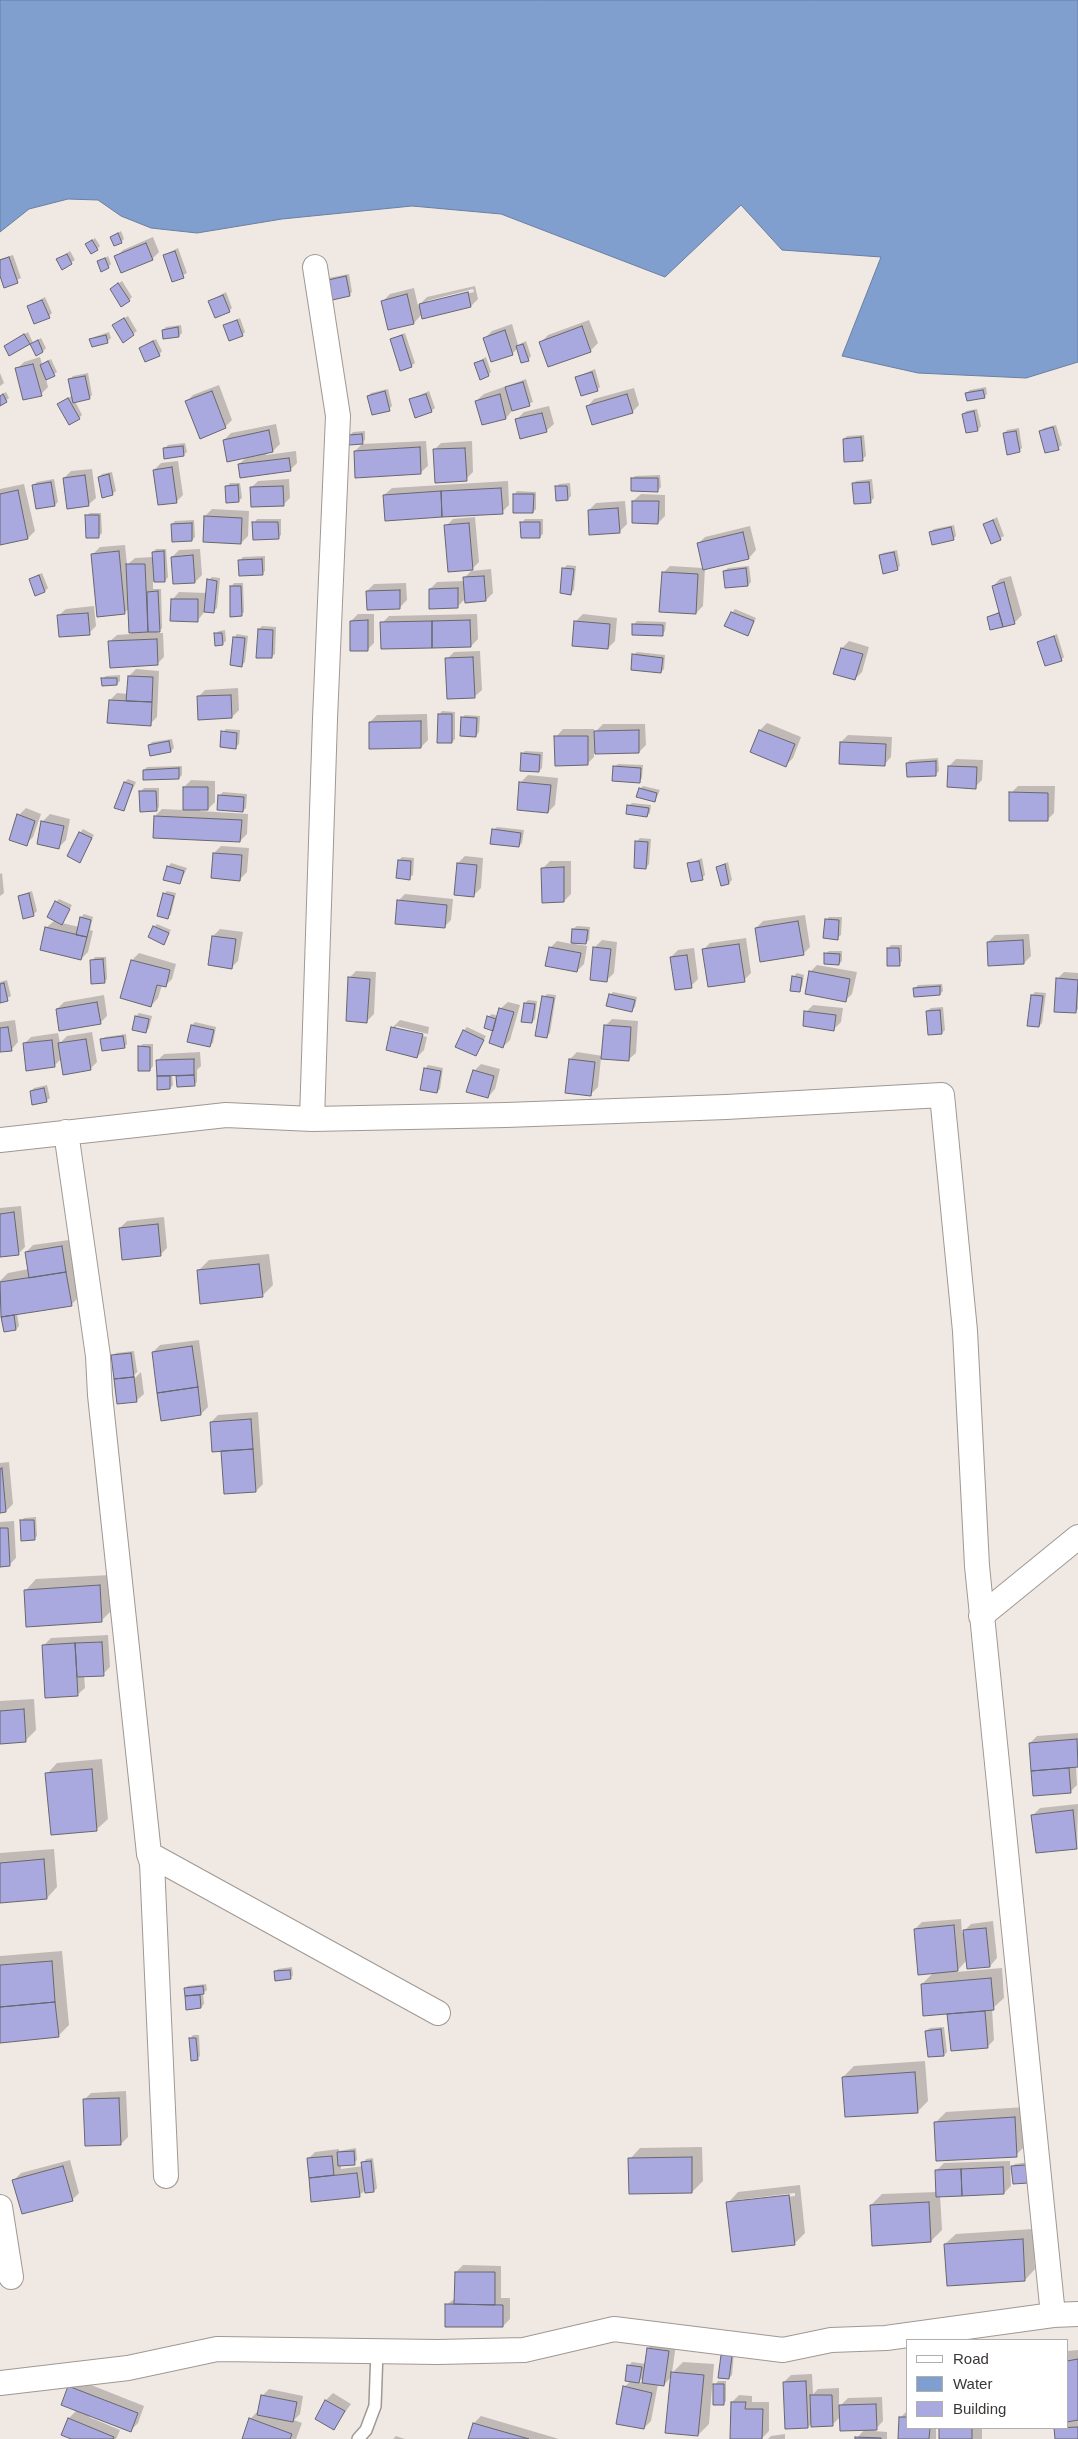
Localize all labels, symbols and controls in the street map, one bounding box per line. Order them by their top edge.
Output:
legend [906,2339,1068,2429]
text: Road [953,2350,989,2367]
text: Water [953,2375,992,2392]
text: Building [953,2400,1006,2417]

